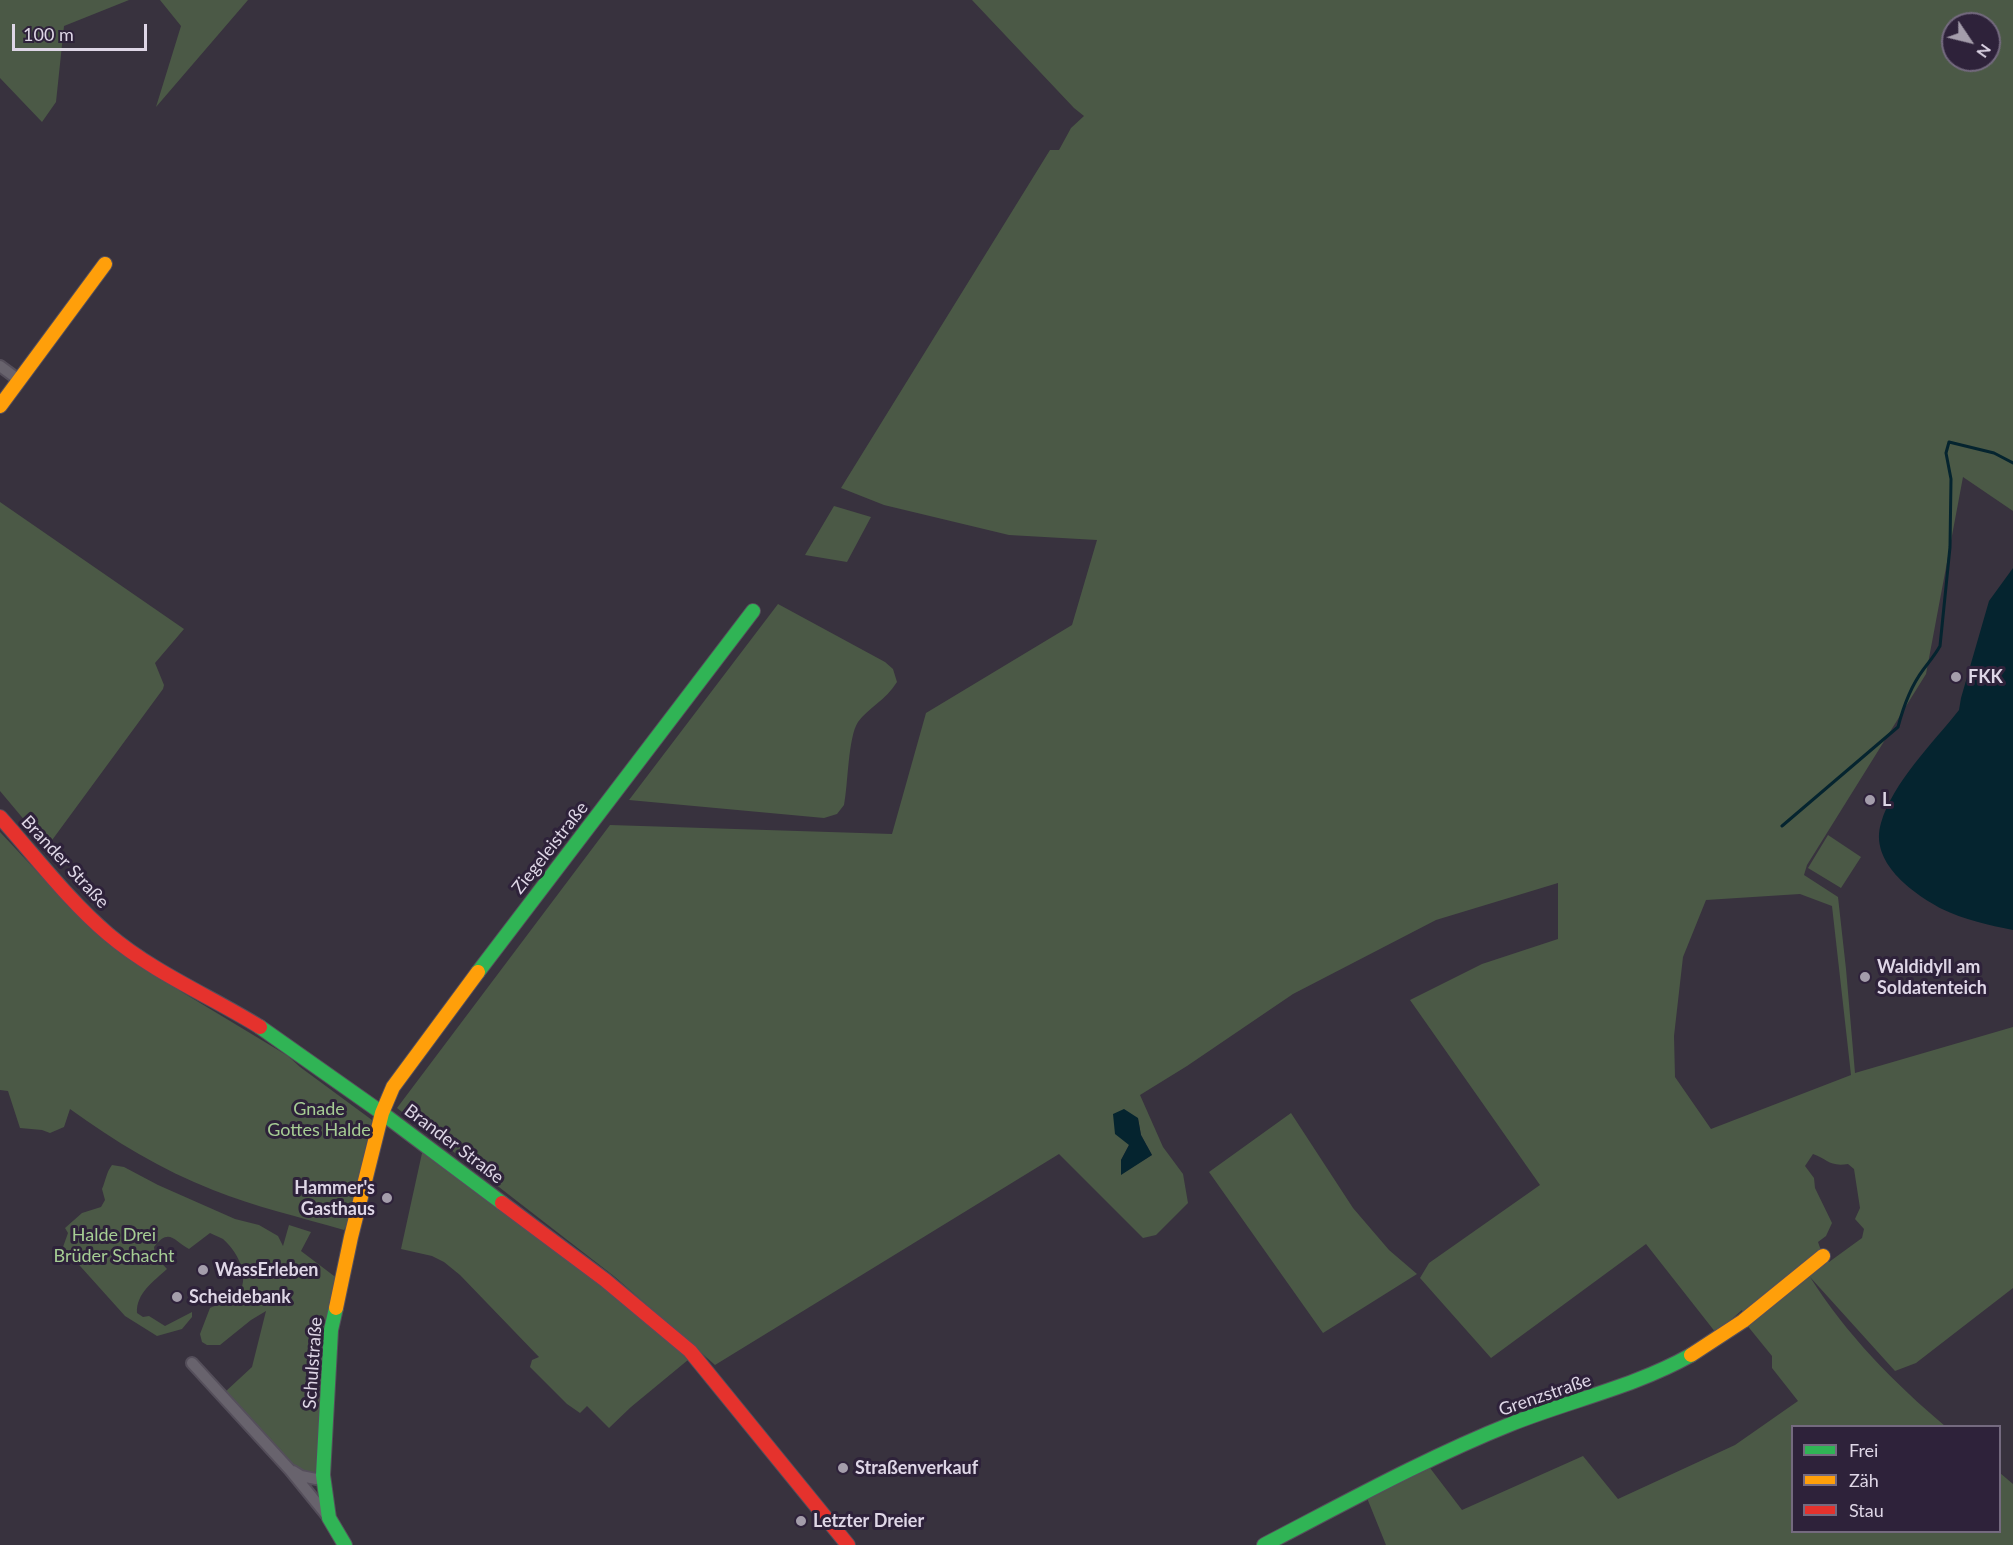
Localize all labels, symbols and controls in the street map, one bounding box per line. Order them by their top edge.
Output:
scale bar [15,12,150,50]
north arrow [1941,12,2001,72]
text: 100 m [23,23,74,45]
text: N [1973,41,1996,62]
place label: FKK [1968,666,2003,688]
marker: FKK [1949,670,1963,684]
place label: L [1882,789,1891,811]
marker: L [1863,793,1877,807]
street label: Ziegeleistraße [507,798,593,898]
street label: Brander Straße [17,811,113,913]
place label: Waldidyll am Soldatenteich [1877,956,1987,998]
marker: Waldidyll am Soldatenteich [1858,970,1872,984]
park label: Gnade Gottes Halde [267,1098,371,1140]
street label: Brander Straße [400,1100,508,1188]
place label: Hammer's Gasthaus [294,1177,375,1220]
marker: Hammer's Gasthaus [380,1191,394,1205]
park label: Halde Drei Brüder Schacht [53,1224,175,1266]
place label: WassErleben [215,1259,318,1281]
marker: WassErleben [196,1263,210,1277]
place label: Scheidebank [189,1286,291,1308]
marker: Scheidebank [170,1290,184,1304]
street label: Schulstraße [299,1316,327,1410]
street label: Grenzstraße [1496,1369,1594,1421]
legend [1791,1425,2001,1533]
text: Frei [1849,1439,1878,1461]
place label: Straßenverkauf [855,1457,978,1479]
marker: Straßenverkauf [836,1461,850,1475]
text: Zäh [1849,1469,1879,1491]
text: Stau [1849,1499,1884,1521]
place label: Letzter Dreier [813,1510,924,1532]
marker: Letzter Dreier [794,1514,808,1528]

